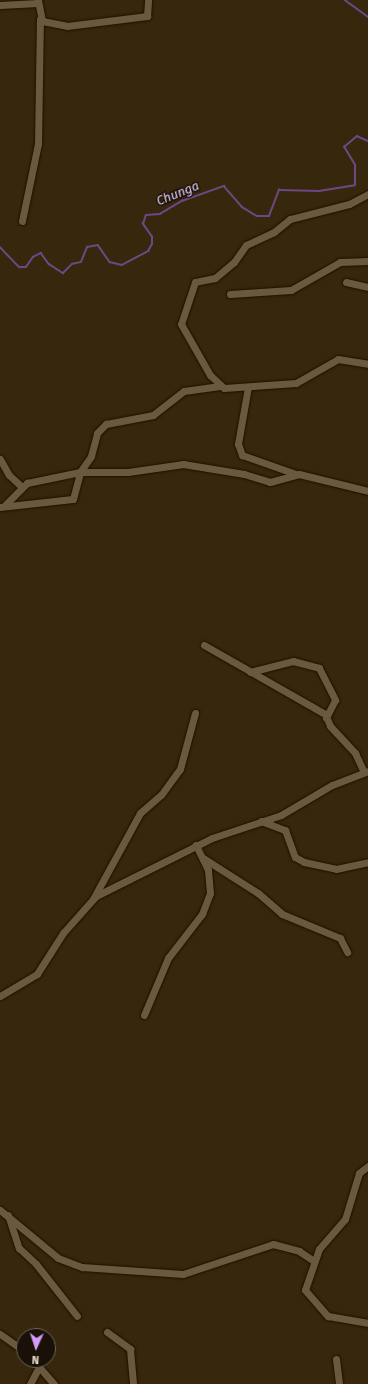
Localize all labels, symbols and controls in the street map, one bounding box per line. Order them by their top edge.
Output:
water label: Chunga [154,178,202,210]
north arrow [16,1328,56,1368]
text: N [31,1353,39,1366]

